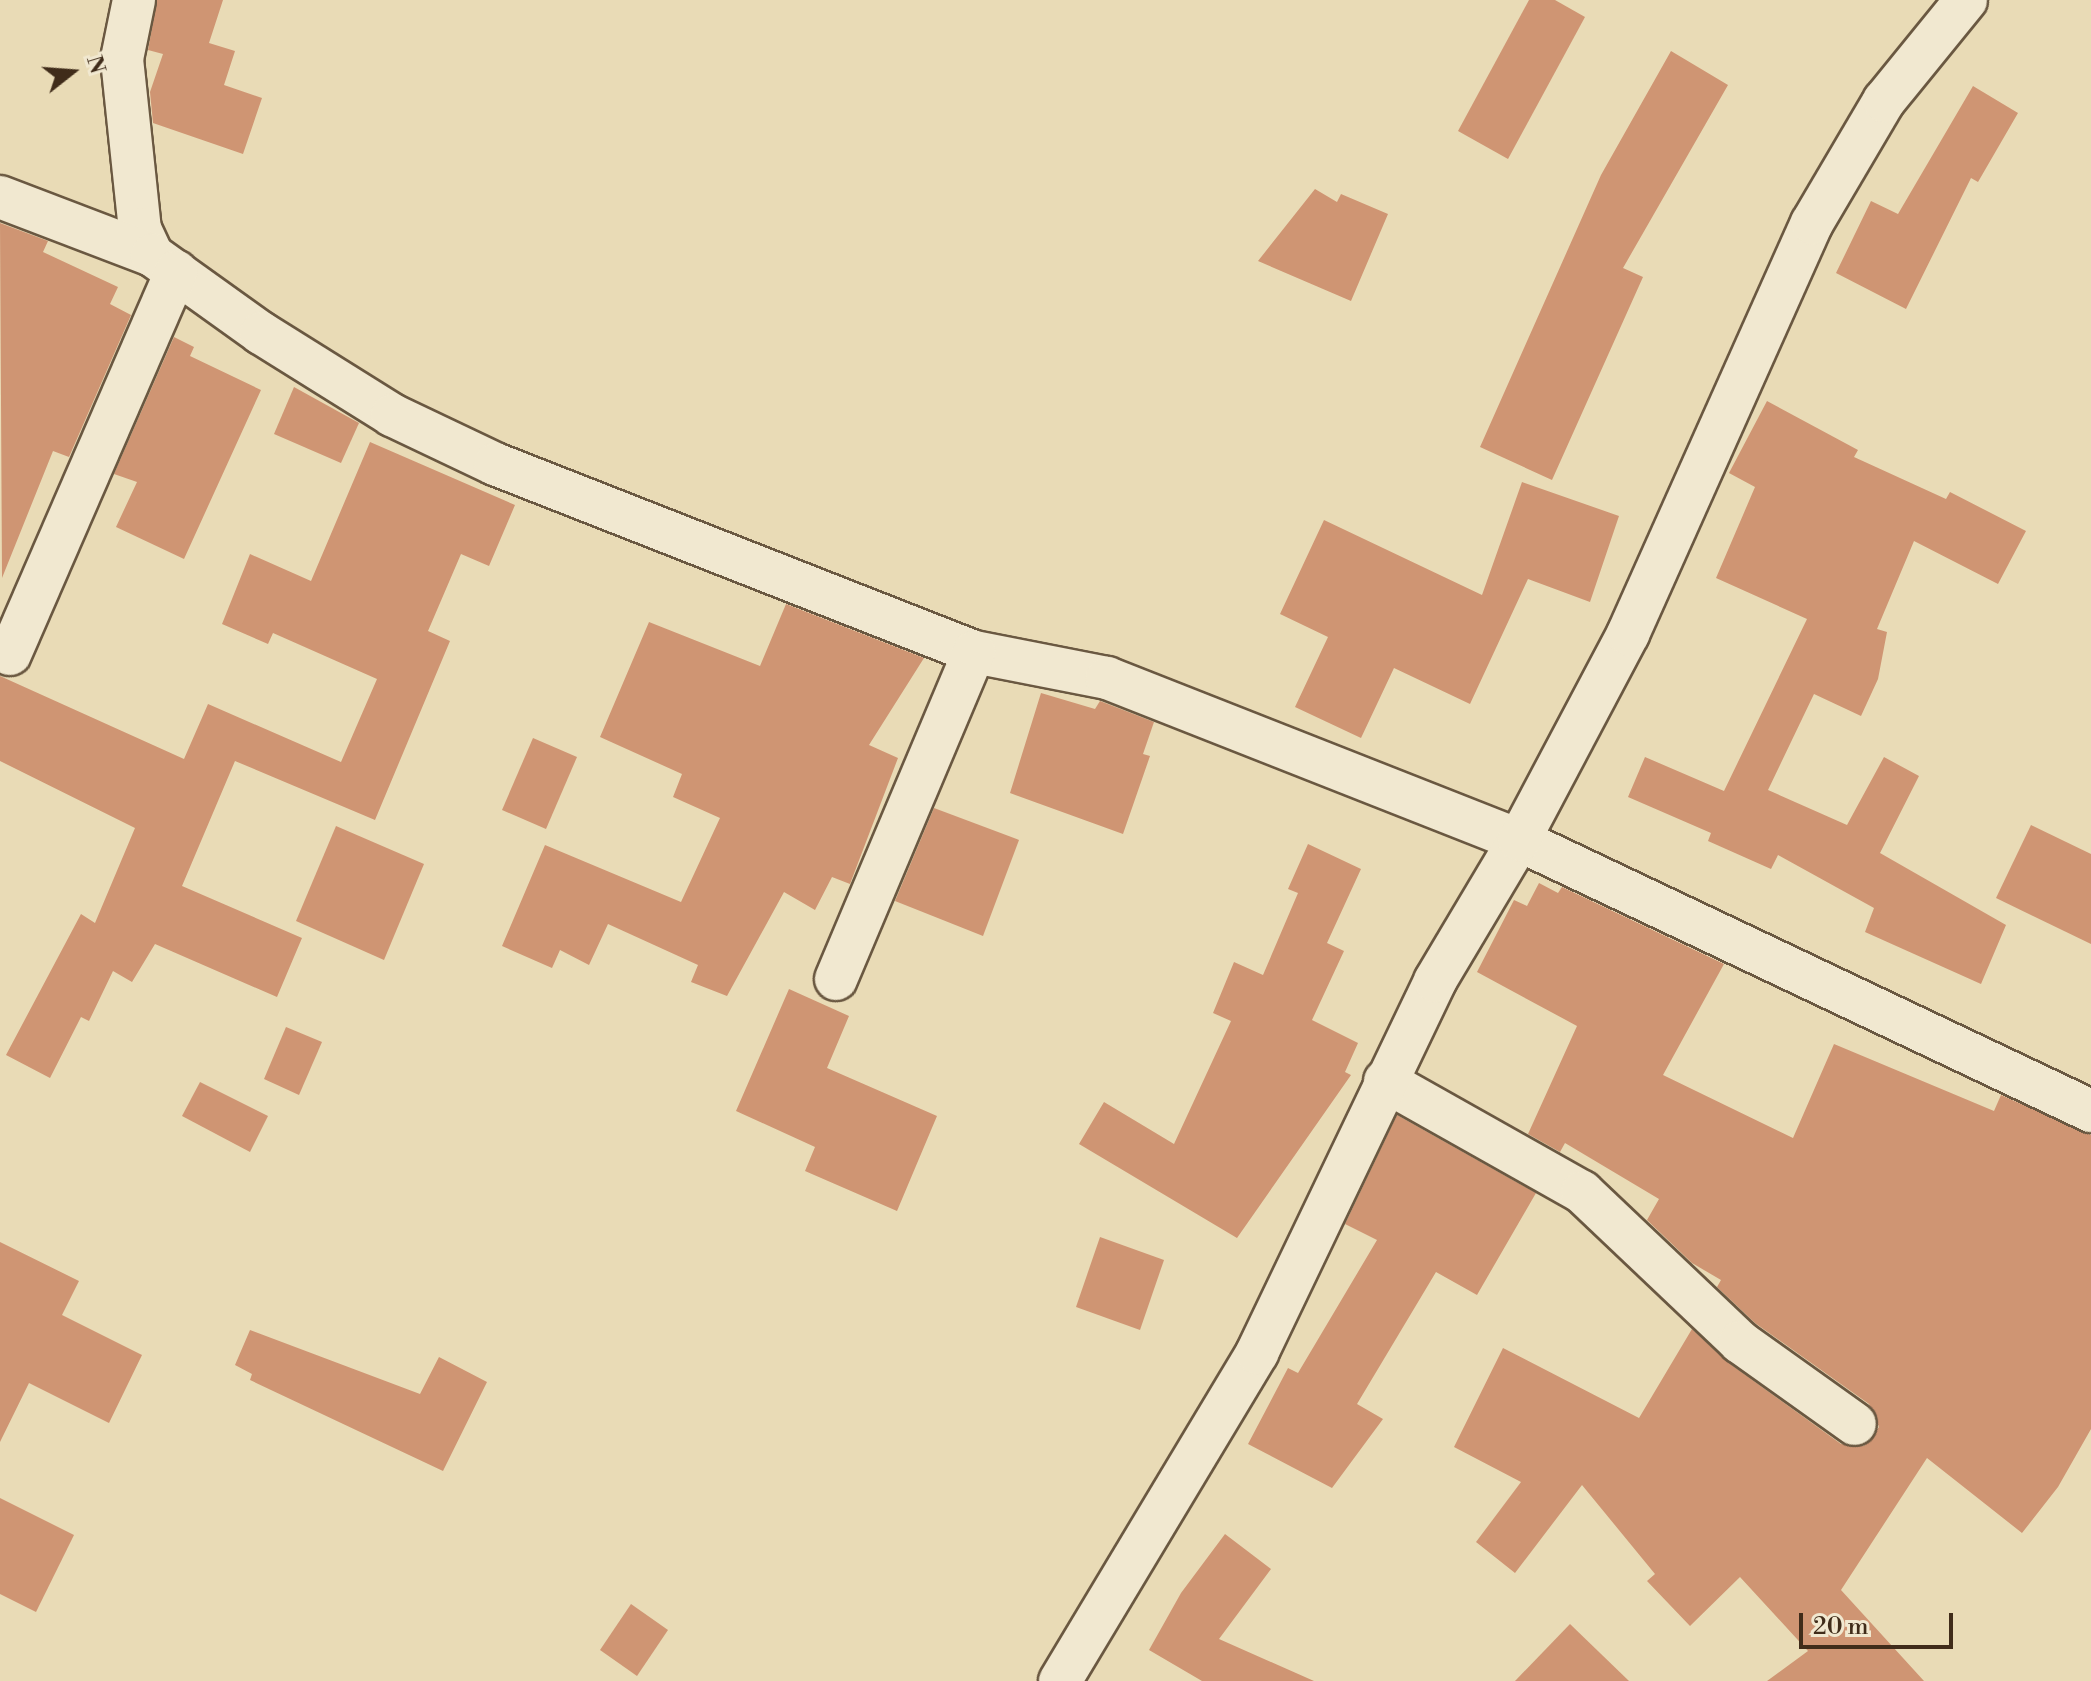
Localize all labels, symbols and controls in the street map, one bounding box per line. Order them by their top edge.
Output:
north arrow [32,32,112,112]
text: N [80,53,111,77]
scale bar [1803,1597,1957,1647]
text: 20 m [1813,1612,1869,1642]

